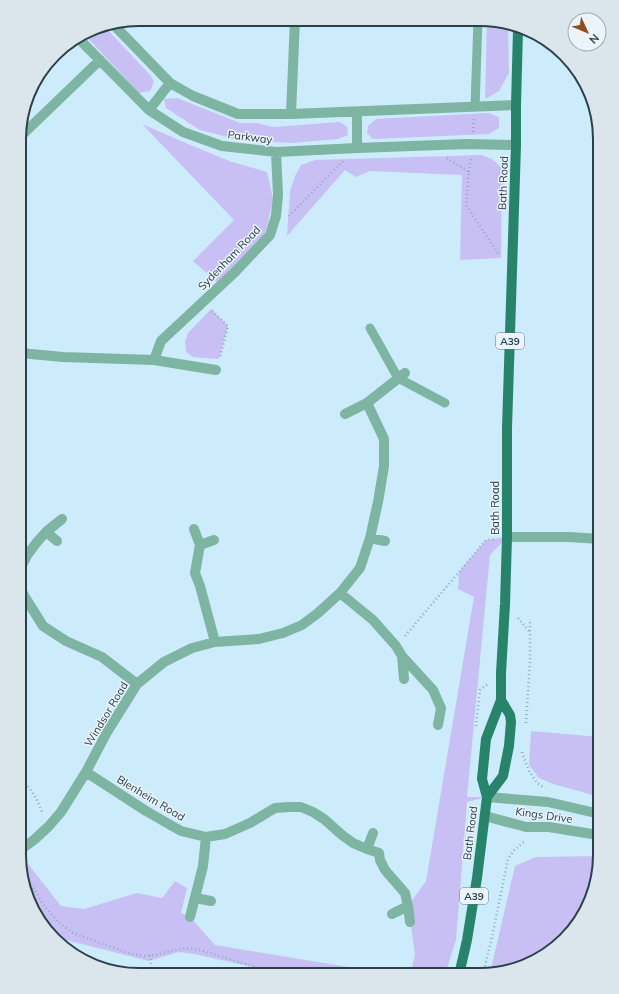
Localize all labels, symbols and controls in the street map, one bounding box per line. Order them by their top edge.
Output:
north arrow [567,12,607,52]
text: N [586,31,602,47]
street label: Parkway [227,127,273,147]
street label: Bath Road [495,156,511,210]
street label: Sydenham Road [195,223,263,293]
road number: A39 [496,333,524,349]
street label: Bath Road [488,481,502,535]
street label: Windsor Road [81,679,131,749]
street label: Blenheim Road [114,772,188,824]
street label: Kings Drive [515,804,573,826]
street label: Bath Road [460,805,480,861]
road number: A39 [460,888,488,904]

